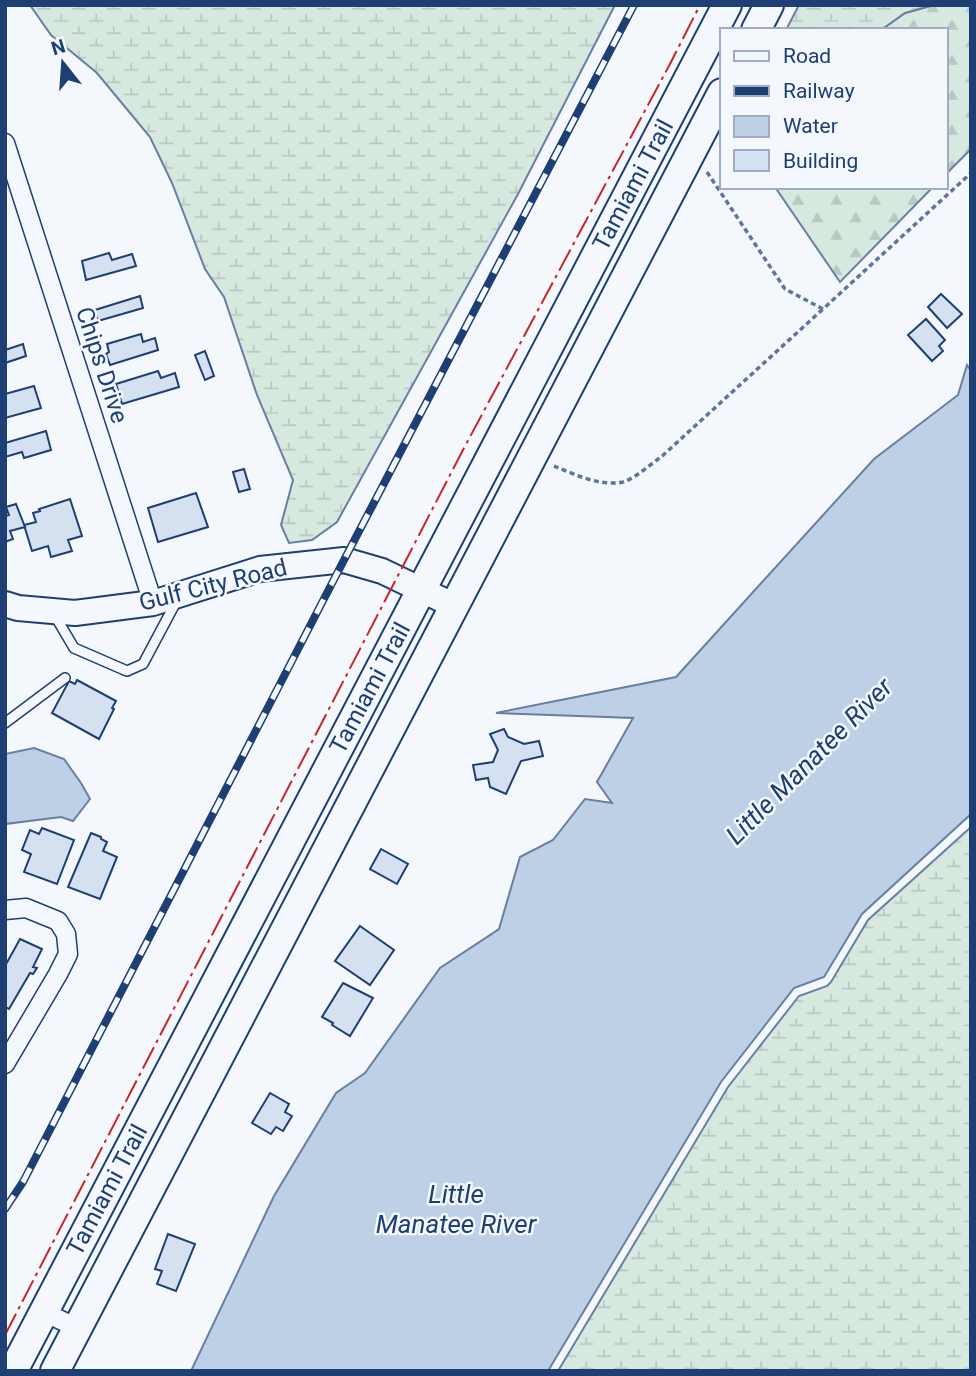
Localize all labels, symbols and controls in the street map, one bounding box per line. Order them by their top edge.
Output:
north arrow [28,28,98,98]
legend [720,28,948,189]
text: N [48,34,68,60]
text: Road [783,44,831,68]
text: Railway [783,79,855,103]
text: Water [783,114,838,138]
street label: Tamiami Trail [587,115,679,255]
text: Building [783,149,858,173]
street label: Chips Drive [70,303,134,427]
street label: Gulf City Road [136,553,290,617]
street label: Tamiami Trail [324,618,416,758]
water label: Little Manatee River [720,671,899,850]
street label: Tamiami Trail [61,1120,153,1260]
water label: Little Manatee River [376,1179,538,1239]

